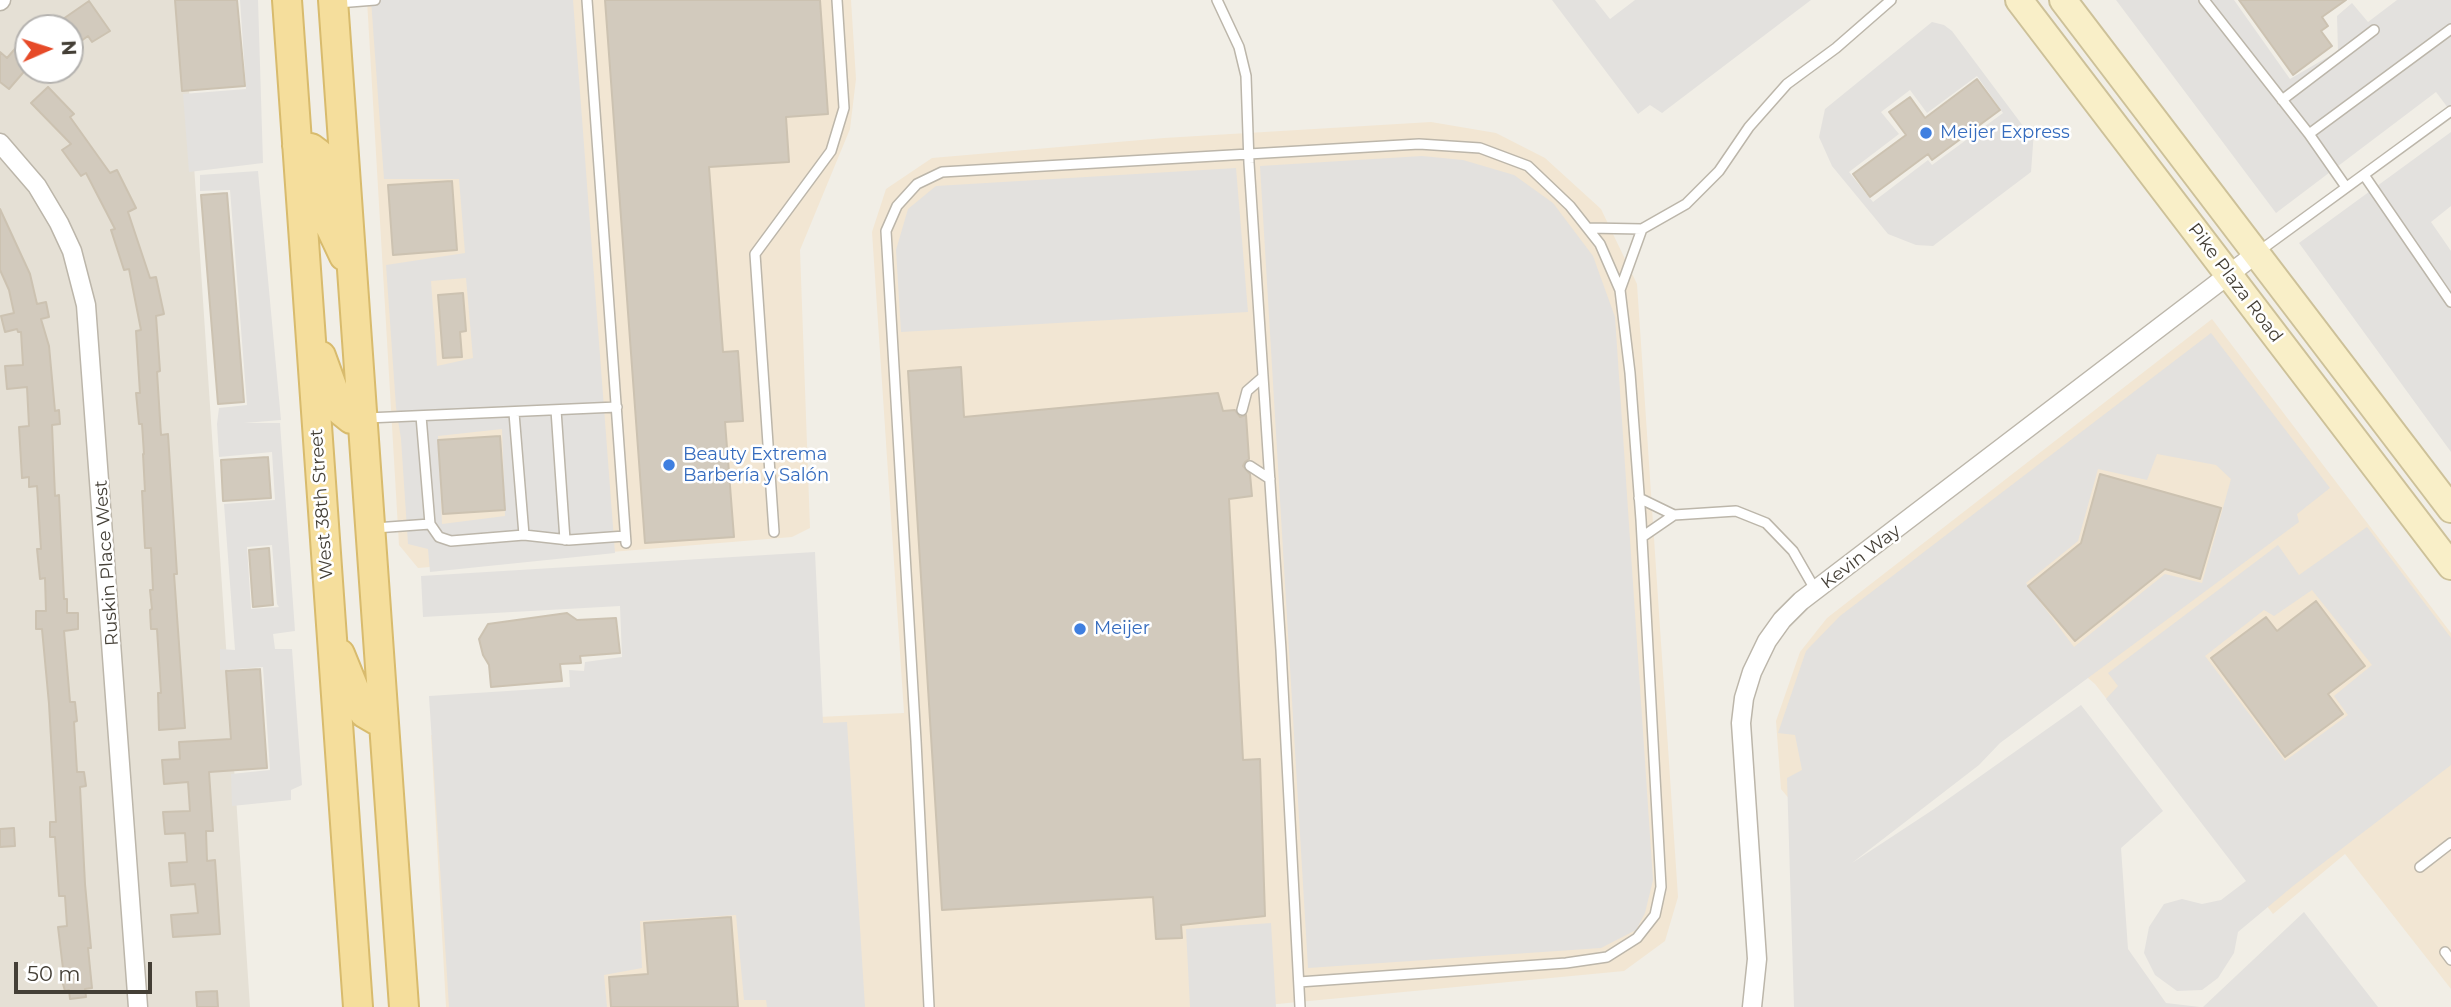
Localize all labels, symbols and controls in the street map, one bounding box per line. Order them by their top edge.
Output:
north arrow [14,14,84,84]
text: N [57,40,80,56]
place label: Meijer Express [1940,122,2070,144]
marker: Meijer Express [1918,125,1934,141]
street label: Pike Plaza Road [2183,219,2287,347]
street label: West 38th Street [306,428,338,580]
place label: Beauty Extrema Barbería y Salón [683,444,829,486]
marker: Beauty Extrema Barbería y Salón [661,457,677,473]
street label: Ruskin Place West [90,479,124,647]
street label: Kevin Way [1817,520,1905,594]
place label: Meijer [1094,618,1150,640]
marker: Meijer [1072,621,1088,637]
scale bar [18,948,156,992]
text: 50 m [27,961,81,986]

